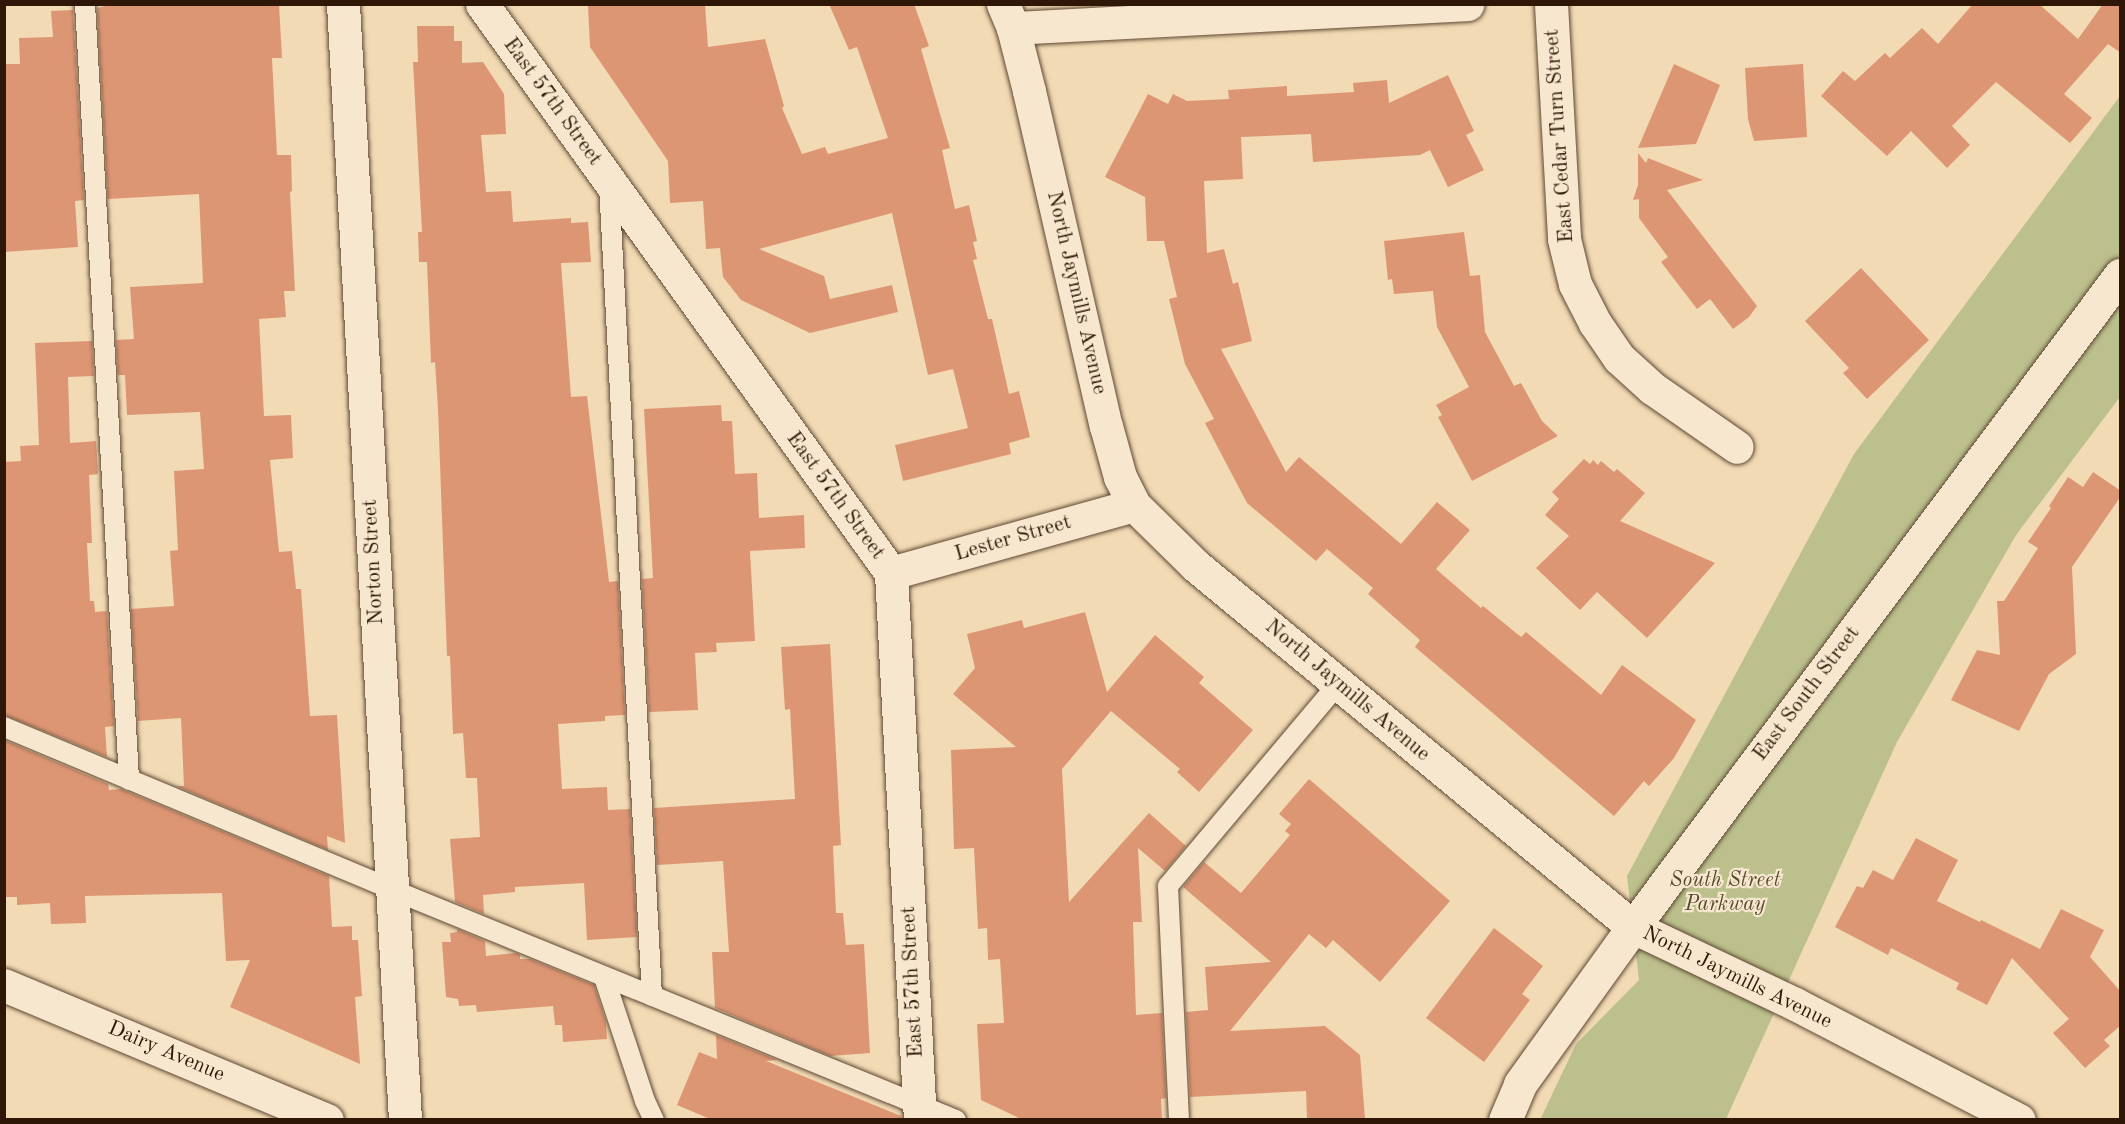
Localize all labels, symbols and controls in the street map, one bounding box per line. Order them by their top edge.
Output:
street label: East Cedar Turn Street [1540,28,1580,244]
street label: East 57th Street [497,33,607,171]
street label: North Jaymills Avenue [1040,189,1112,397]
street label: East 57th Street [780,427,890,565]
street label: Norton Street [358,499,390,625]
street label: Lester Street [952,510,1074,568]
street label: North Jaymills Avenue [1259,615,1435,767]
street label: East South Street [1748,622,1866,766]
park label: South Street Parkway [1670,868,1780,918]
street label: East 57th Street [896,906,930,1058]
street label: North Jaymills Avenue [1638,921,1836,1035]
street label: Dairy Avenue [104,1016,228,1088]

